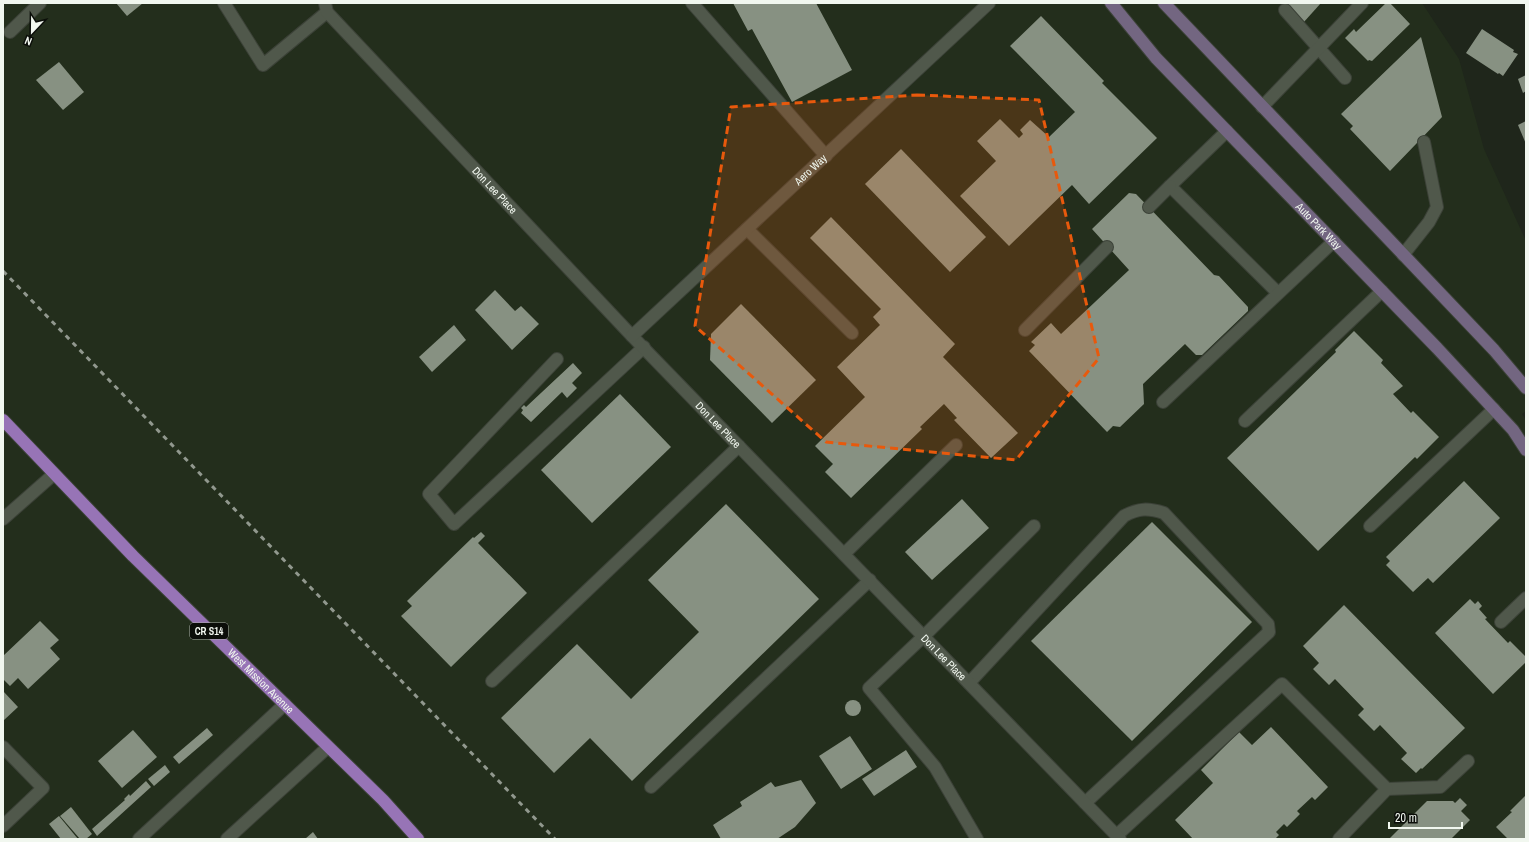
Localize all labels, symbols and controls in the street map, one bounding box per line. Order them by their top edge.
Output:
north arrow [12,12,52,52]
text: N [23,34,34,49]
street label: Aero Way [791,151,830,189]
street label: Don Lee Place [469,164,520,217]
street label: Auto Park Way [1292,199,1345,253]
street label: Don Lee Place [693,399,744,451]
road number: CR S14 [190,623,228,639]
street label: Don Lee Place [918,631,969,684]
street label: West Mission Avenue [225,645,297,716]
scale bar [1389,804,1462,830]
text: 20 m [1395,810,1417,826]

